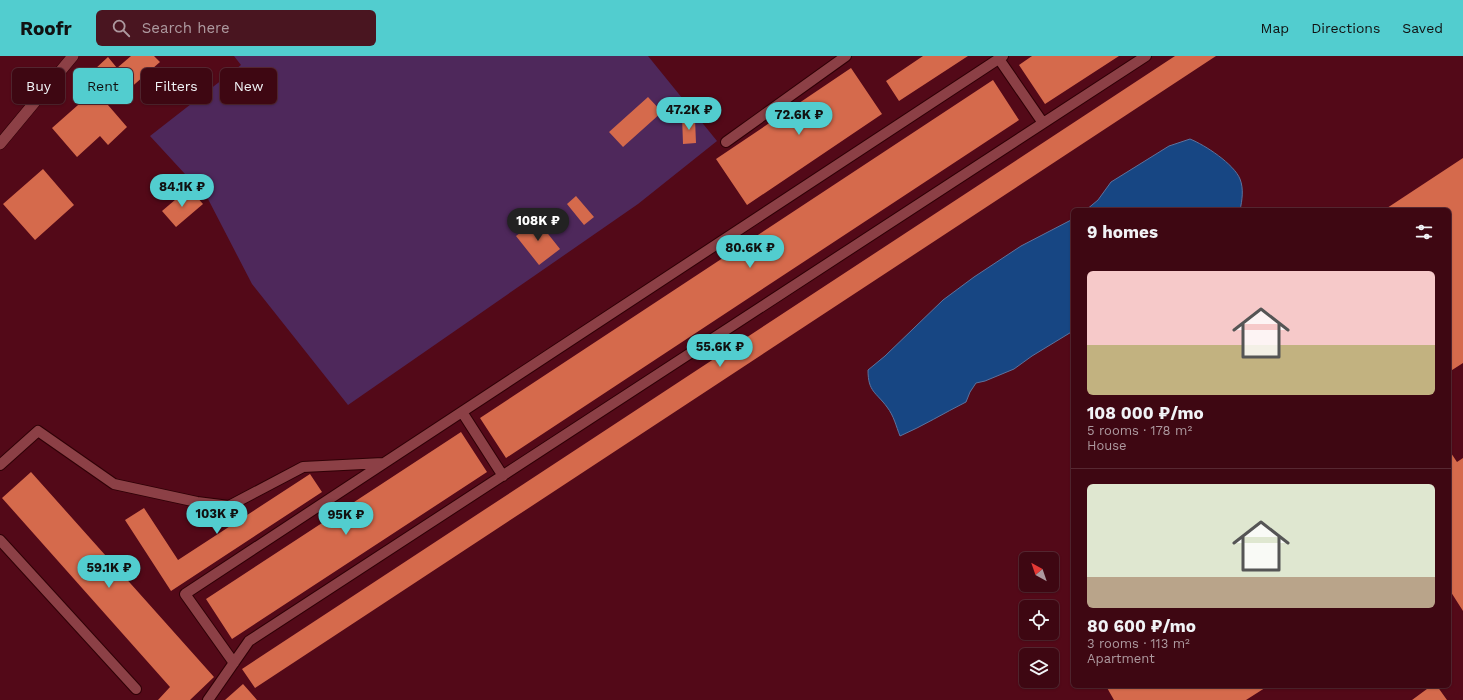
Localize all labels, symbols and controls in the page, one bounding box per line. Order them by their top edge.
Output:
search box [96,10,376,46]
text: Roofr [20,17,72,40]
icon: search [110,17,132,39]
text: Search here [142,19,230,37]
text: Map [1261,20,1289,36]
text: Directions [1311,20,1380,36]
text: Saved [1402,20,1443,36]
chip: Buy [12,68,65,104]
chip: Rent [73,68,133,104]
chip: Filters [141,68,212,104]
chip: New [220,68,277,104]
pin: 47.2K ₽ [652,97,726,131]
text: 47.2K ₽ [665,102,713,117]
pin: 72.6K ₽ [762,102,836,136]
text: 72.6K ₽ [775,107,823,122]
pin: 84.1K ₽ [145,174,219,208]
text: 84.1K ₽ [159,179,205,194]
pin: 108K ₽ [505,208,571,242]
text: 108K ₽ [516,213,560,228]
icon: filters [1413,221,1435,243]
text: 9 homes [1087,222,1158,242]
pin: 80.6K ₽ [713,235,787,269]
text: 80.6K ₽ [725,240,775,255]
icon: home [1225,297,1297,369]
pin: 55.6K ₽ [683,334,757,368]
text: 55.6K ₽ [696,339,744,354]
text: 108 000 ₽/mo [1087,403,1204,423]
text: 5 rooms · 178 m² [1087,423,1192,438]
text: House [1087,438,1127,453]
pin: 103K ₽ [184,501,250,535]
pin: 95K ₽ [318,502,374,536]
text: 103K ₽ [195,506,239,521]
text: 95K ₽ [327,507,365,522]
icon: home [1225,510,1297,582]
north arrow [1019,552,1059,592]
map controls [1019,552,1059,688]
pin: 59.1K ₽ [72,555,146,589]
text: 59.1K ₽ [86,560,132,575]
button: locate [1019,600,1059,640]
text: 80 600 ₽/mo [1087,616,1196,636]
text: 3 rooms · 113 m² [1087,636,1190,651]
button: layers [1019,648,1059,688]
text: Apartment [1087,651,1155,666]

